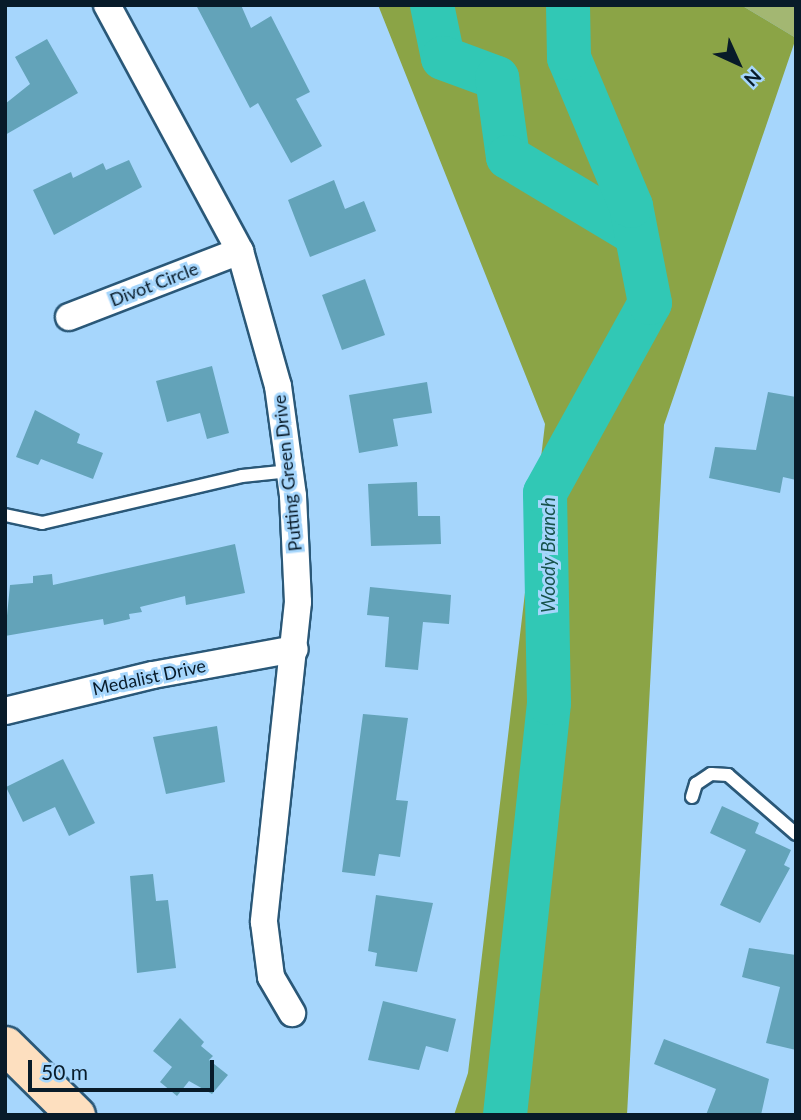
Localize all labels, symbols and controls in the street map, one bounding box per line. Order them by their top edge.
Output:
north arrow [703,28,773,98]
text: N [740,65,767,92]
street label: Divot Circle [107,257,201,311]
street label: Putting Green Drive [268,394,306,552]
water label: Woody Branch [537,497,559,613]
street label: Medalist Drive [90,654,208,700]
scale bar [32,1046,217,1090]
text: 50 m [41,1059,88,1084]

